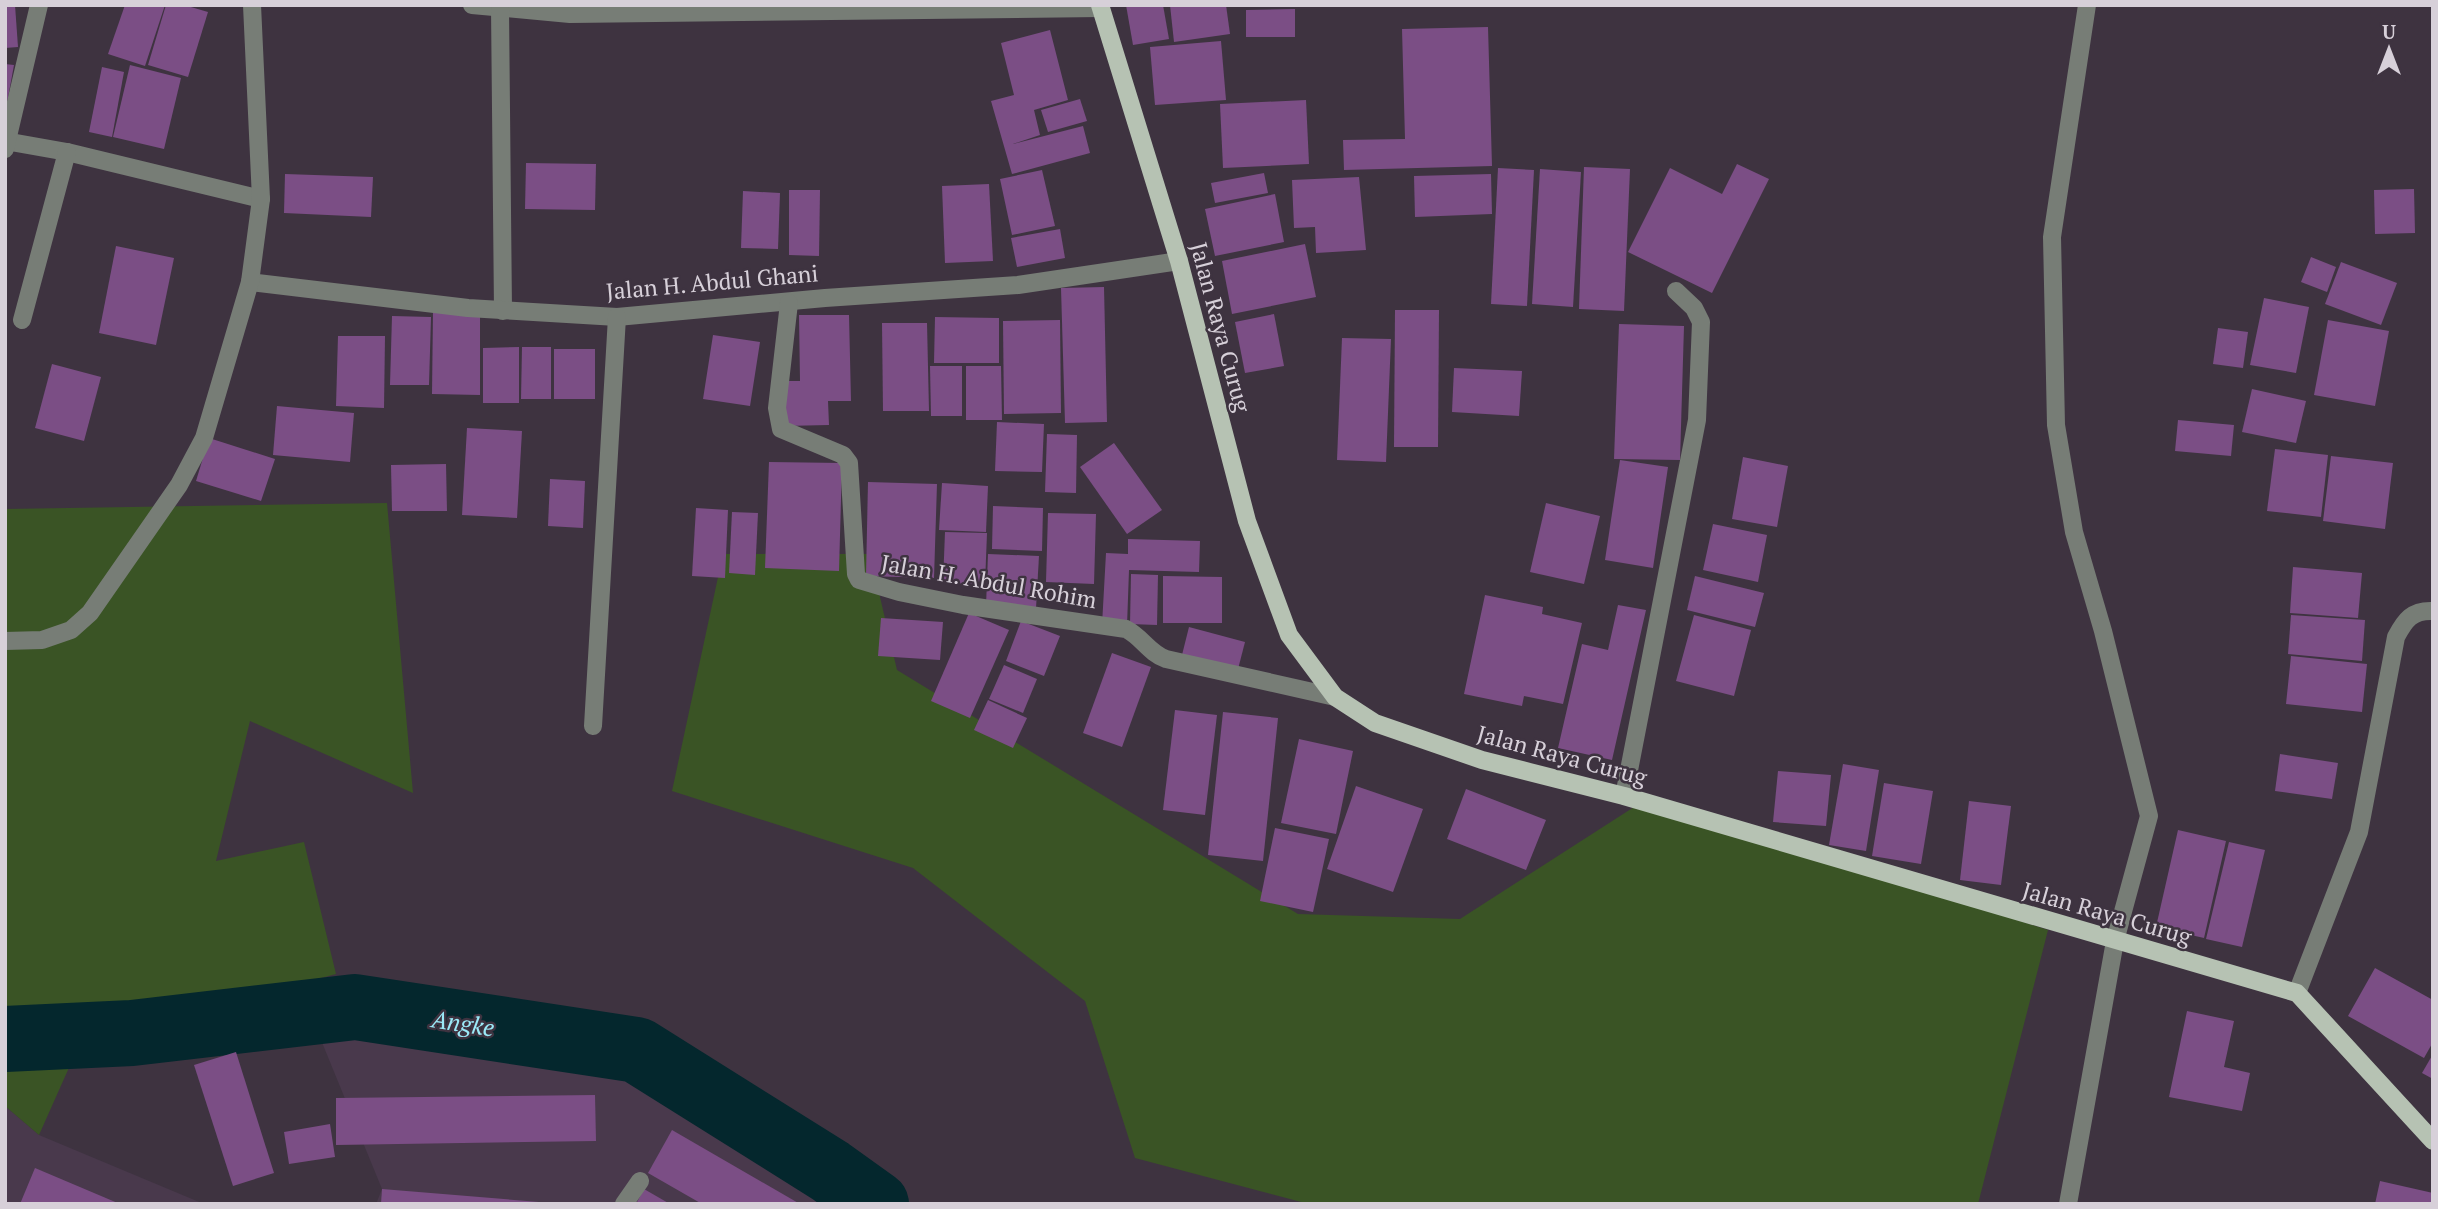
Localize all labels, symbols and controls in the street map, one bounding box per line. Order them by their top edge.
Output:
north arrow [2354,14,2424,84]
text: U [2382,19,2396,44]
street label: Jalan Raya Curug [1183,239,1259,416]
street label: Jalan H. Abdul Ghani [605,257,819,307]
street label: Jalan H. Abdul Rohim [879,547,1099,615]
street label: Jalan Raya Curug [1474,717,1651,793]
street label: Jalan Raya Curug [2019,874,2196,952]
water label: Angke [427,1002,497,1044]

